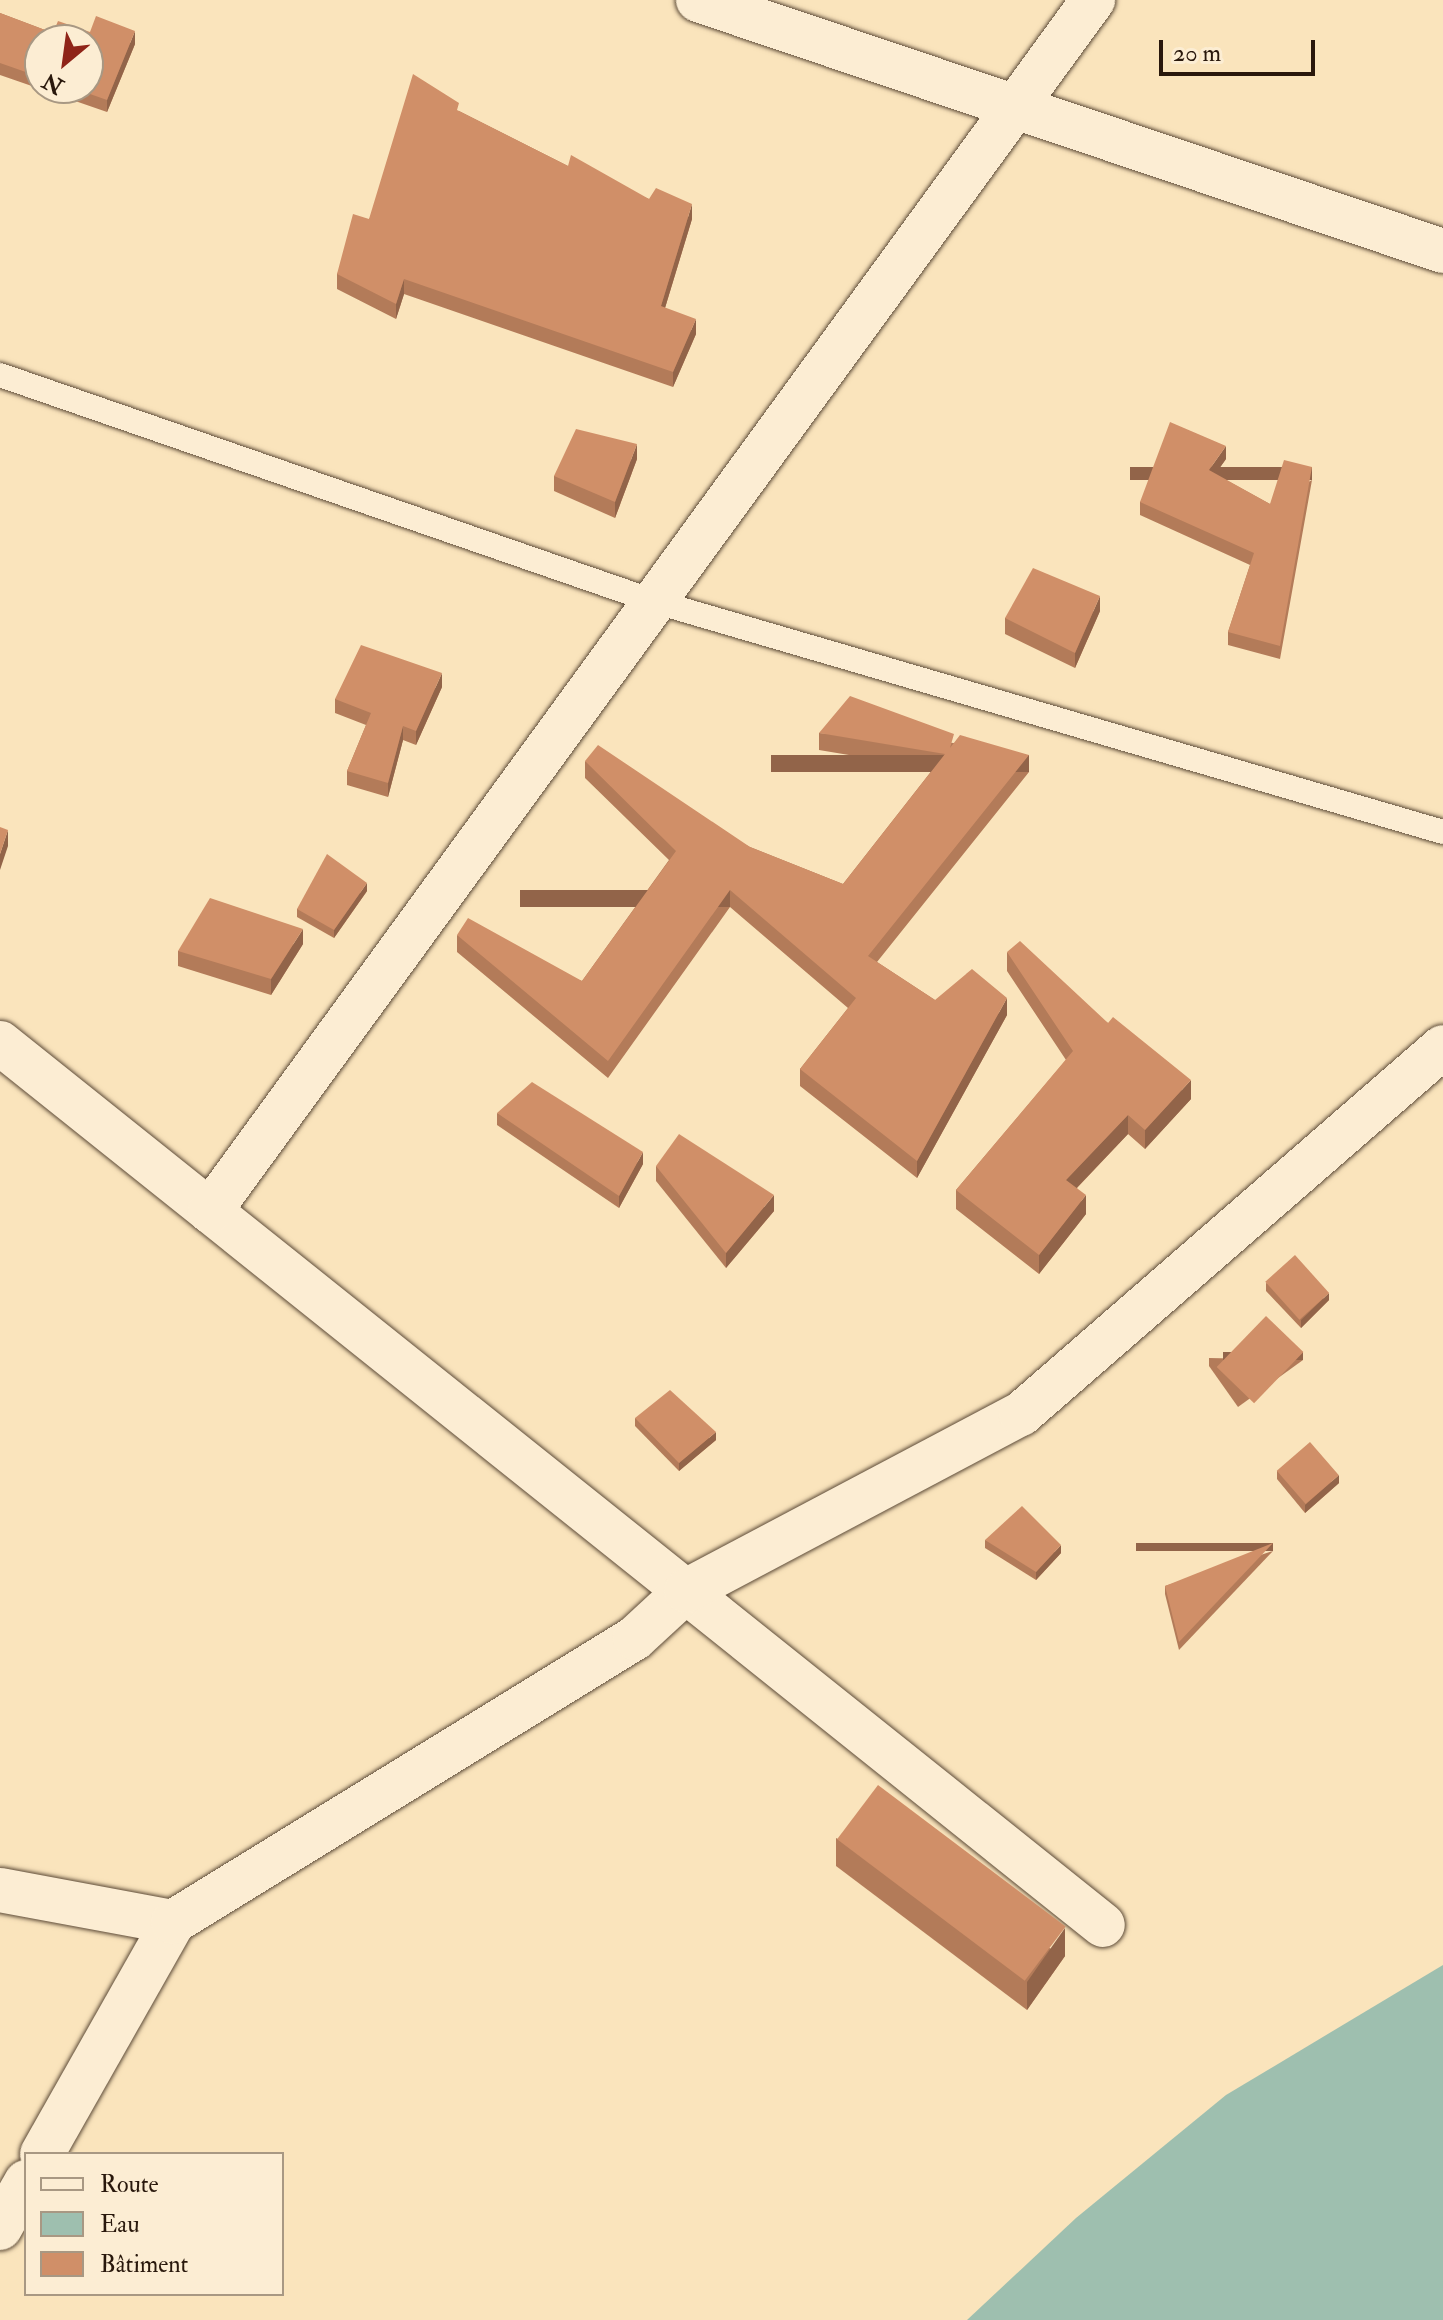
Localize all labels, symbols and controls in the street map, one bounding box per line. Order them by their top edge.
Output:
north arrow [24,24,104,104]
scale bar [1163,24,1319,74]
text: 20 m [1173,38,1221,69]
text: N [38,66,69,100]
legend [24,2152,284,2296]
text: Route [100,2169,159,2200]
text: Eau [100,2209,140,2240]
text: Bâtiment [100,2249,188,2280]

